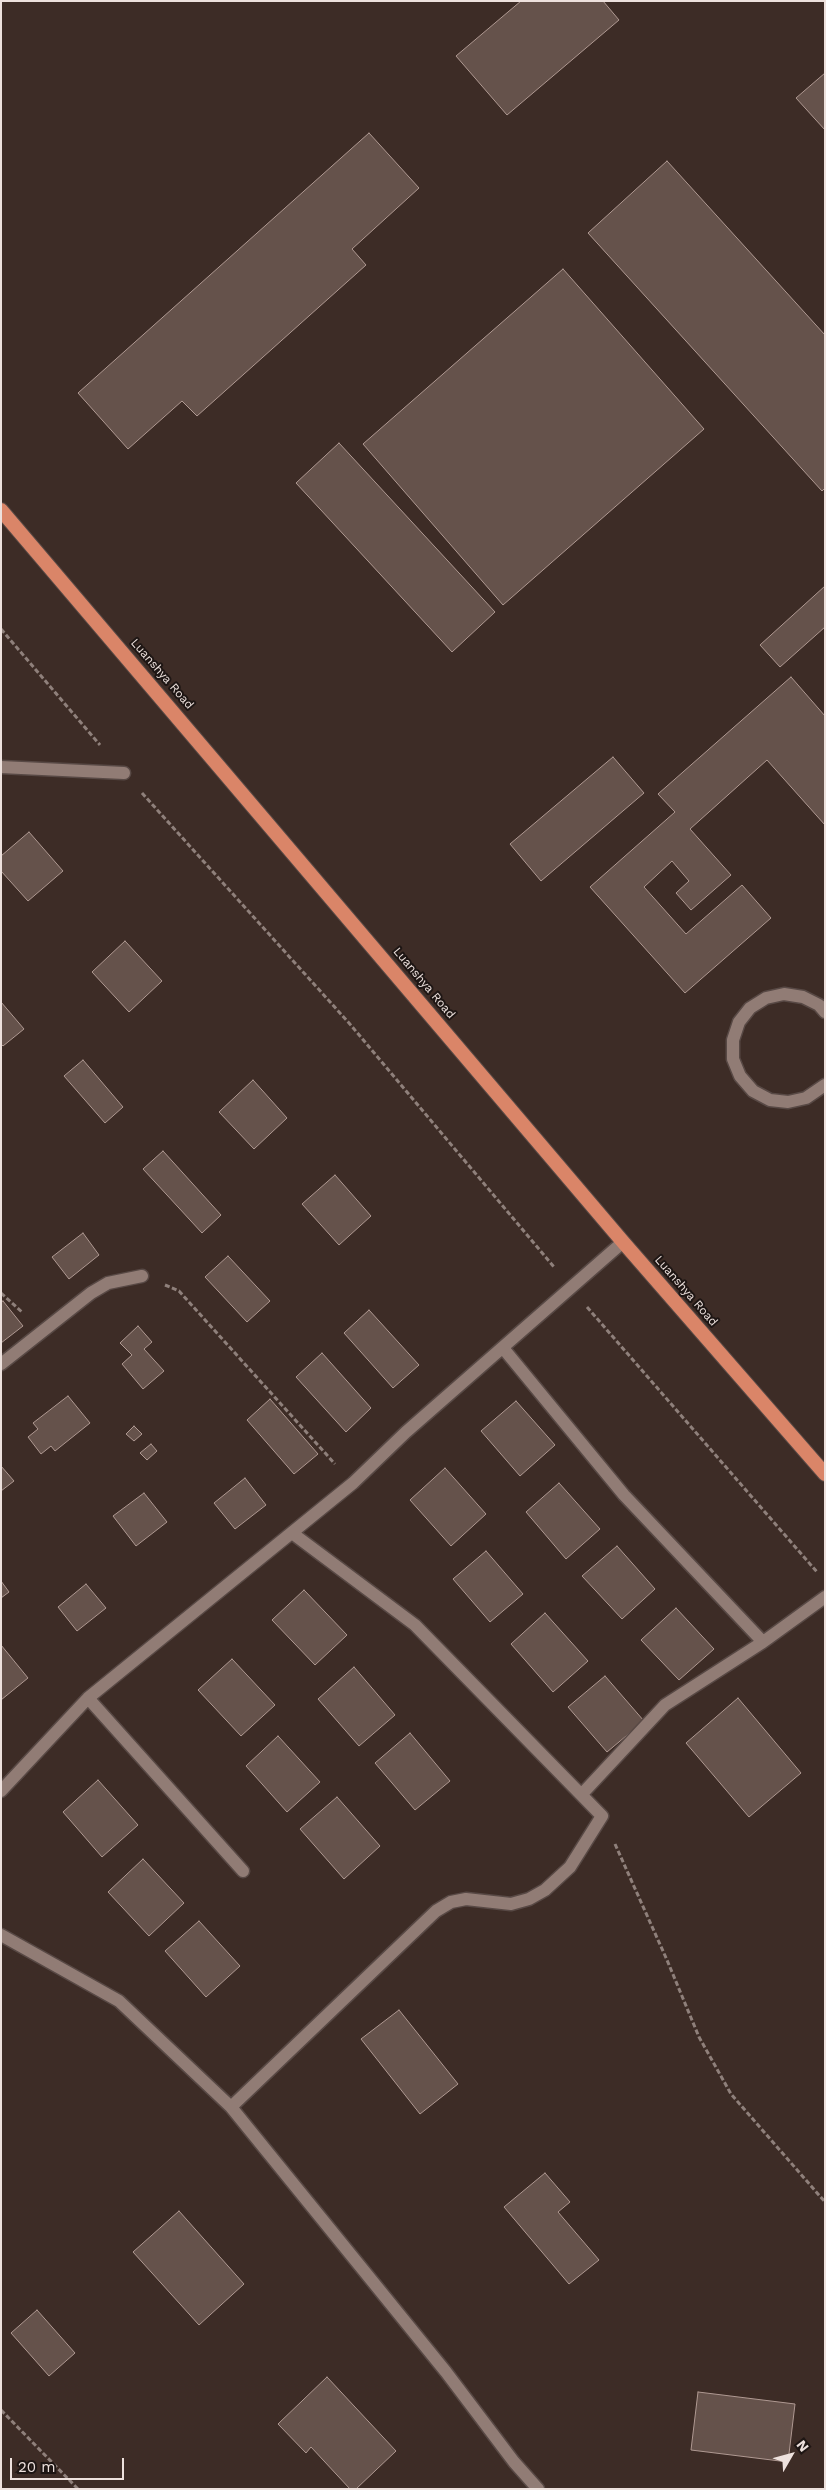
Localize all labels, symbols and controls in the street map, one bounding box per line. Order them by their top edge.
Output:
street label: Luanshya Road [128,636,196,712]
street label: Luanshya Road [390,944,458,1022]
street label: Luanshya Road [652,1253,720,1329]
north arrow [766,2430,816,2480]
text: N [793,2437,812,2455]
scale bar [12,2448,126,2480]
text: 20 m [18,2458,56,2476]

